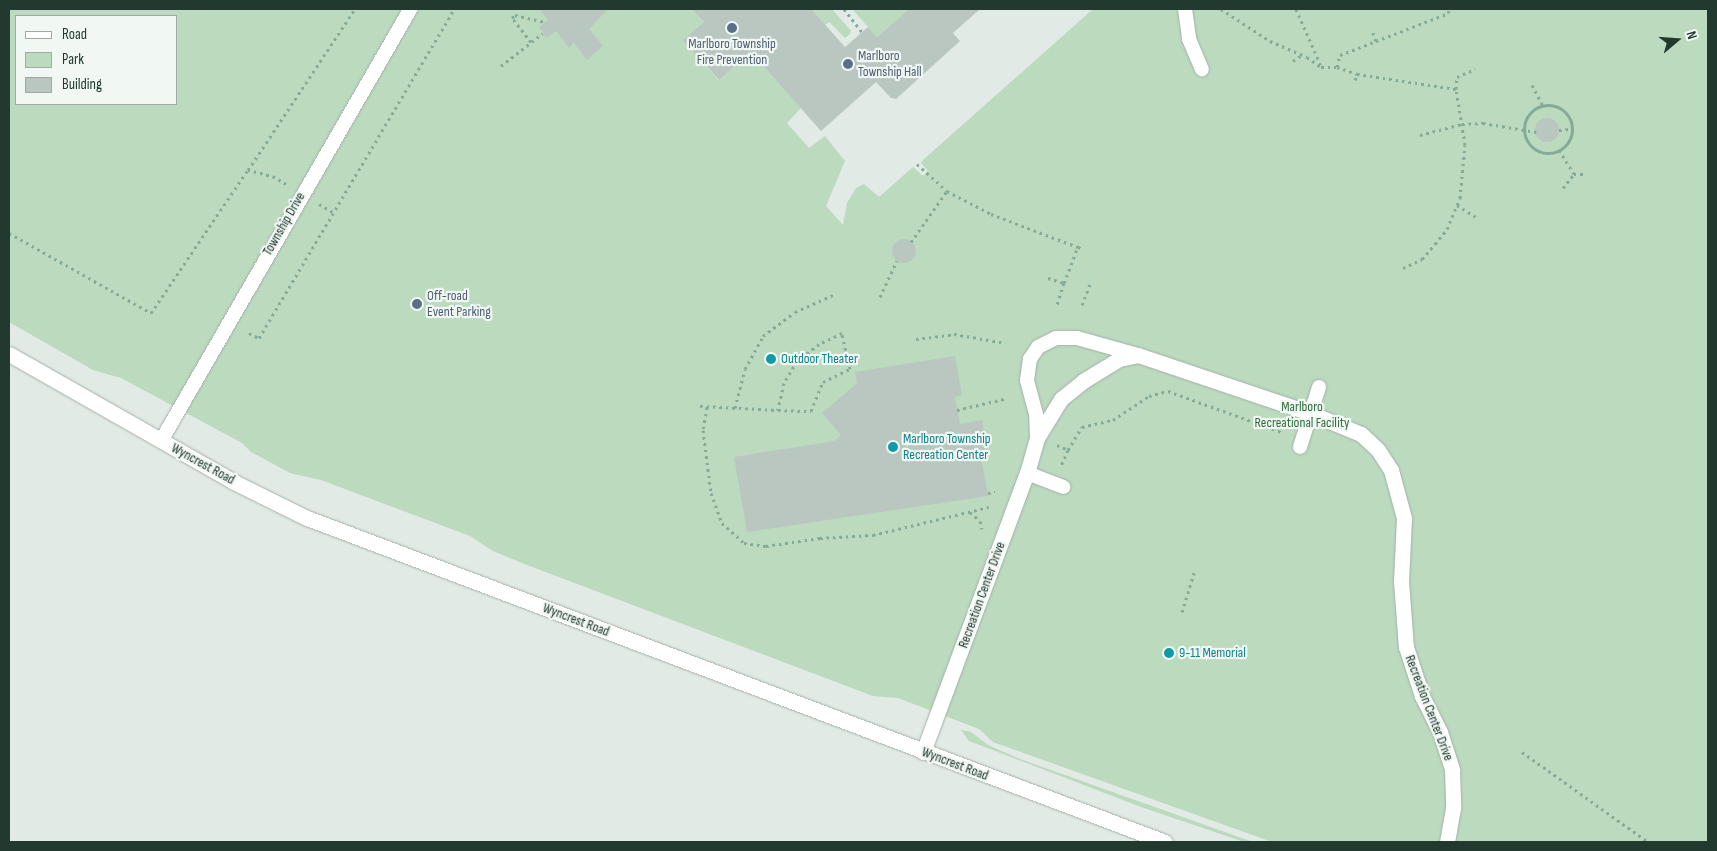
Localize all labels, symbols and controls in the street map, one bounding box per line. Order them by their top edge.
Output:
legend [15,15,178,105]
north arrow [1652,15,1702,65]
marker: Marlboro Township Fire Prevention [726,22,738,34]
text: Road [62,25,87,44]
text: N [1682,29,1701,41]
place label: Marlboro Township Fire Prevention [688,36,776,68]
place label: Marlboro Township Hall [858,48,922,80]
text: Park [62,50,84,69]
marker: Marlboro Township Hall [842,58,854,70]
text: Building [62,75,102,94]
street label: Township Drive [259,189,309,259]
place label: Off-road Event Parking [427,288,491,321]
marker: Off-road Event Parking [411,298,423,310]
place label: Outdoor Theater [781,351,858,367]
marker: Outdoor Theater [765,353,777,365]
park label: Marlboro Recreational Facility [1255,399,1349,432]
place label: Marlboro Township Recreation Center [903,431,991,464]
street label: Wyncrest Road [168,440,238,488]
marker: Marlboro Township Recreation Center [887,441,899,453]
street label: Recreation Center Drive [955,540,1009,650]
street label: Wyncrest Road [540,600,612,640]
place label: 9-11 Memorial [1179,645,1246,661]
marker: 9-11 Memorial [1163,647,1175,659]
street label: Recreation Center Drive [1401,653,1457,763]
street label: Wyncrest Road [919,744,991,784]

